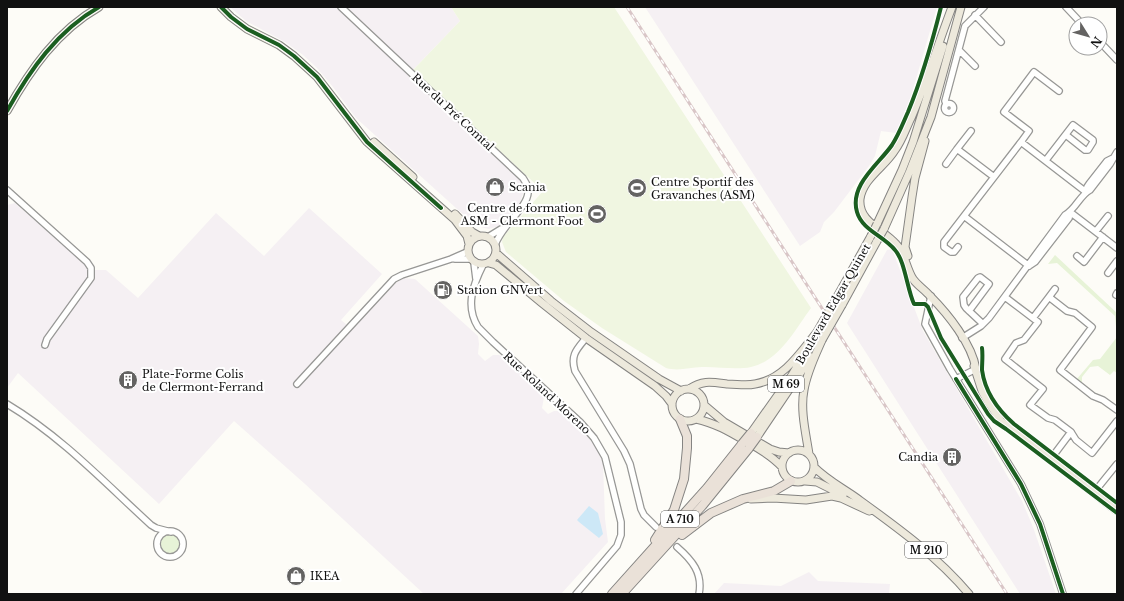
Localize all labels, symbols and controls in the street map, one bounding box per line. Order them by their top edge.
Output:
north arrow [1068,16,1108,56]
text: N [1087,34,1105,51]
street label: Rue du Pré Comtal [409,70,497,154]
place label: Centre Sportif des Gravanches (ASM) [651,175,755,202]
shop icon: Scania [484,176,506,198]
sports icon: Centre Sportif des Gravanches (ASM) [626,177,648,199]
place label: Scania [509,180,546,194]
place label: Centre de formation ASM - Clermont Foot [460,201,584,228]
sports icon: Centre de formation ASM - Clermont Foot [586,203,608,225]
street label: Boulevard Edgar Quinet [793,240,874,367]
fuel station icon: Station GNVert [432,279,454,301]
place label: Station GNVert [457,283,544,297]
street label: Rue Roland Moreno [500,349,594,437]
place label: Plate-Forme Colis de Clermont-Ferrand [142,367,264,394]
building icon: Plate-Forme Colis de Clermont-Ferrand [117,369,139,391]
road number: M 69 [768,376,804,392]
building icon: Candia [941,446,963,468]
place label: Candia [898,450,939,464]
road number: A 710 [661,511,699,527]
road number: M 210 [905,542,947,558]
shop icon: IKEA [285,565,307,587]
place label: IKEA [310,569,340,583]

